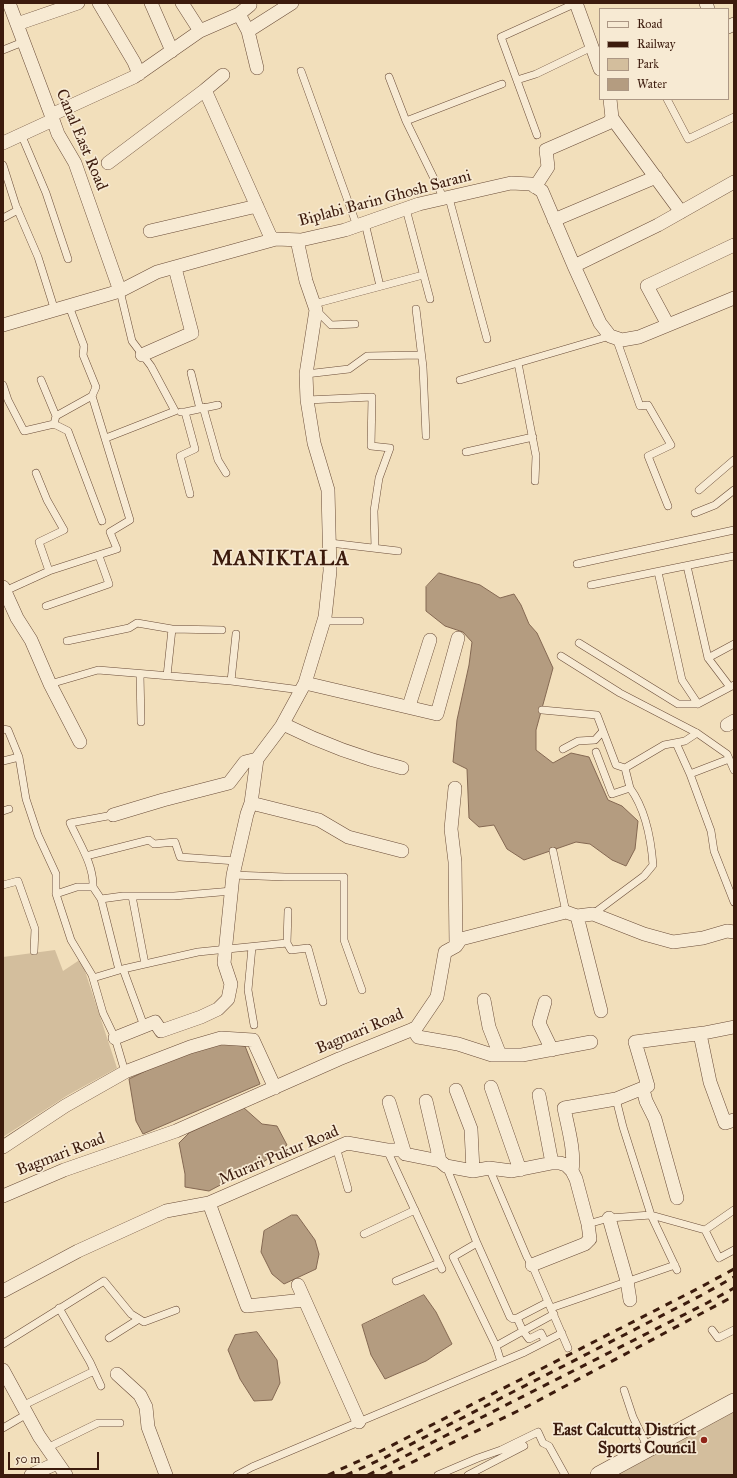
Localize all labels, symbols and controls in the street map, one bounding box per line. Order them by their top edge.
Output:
legend [599,8,729,100]
text: Road [637,17,663,31]
text: Railway [637,37,675,51]
text: Park [637,57,659,71]
text: Water [637,77,667,91]
street label: Canal East Road [51,86,111,194]
street label: Biplabi Barin Ghosh Sarani [297,167,473,231]
district label: MANIKTALA [212,548,350,572]
street label: Bagmari Road [313,1005,407,1059]
street label: Murari Pukur Road [216,1122,342,1190]
street label: Bagmari Road [14,1129,108,1181]
place label: East Calcutta District Sports Council [553,1421,696,1459]
marker: East Calcutta District Sports Council [699,1435,709,1445]
scale bar [10,1444,101,1470]
text: 50 m [15,1452,40,1466]

